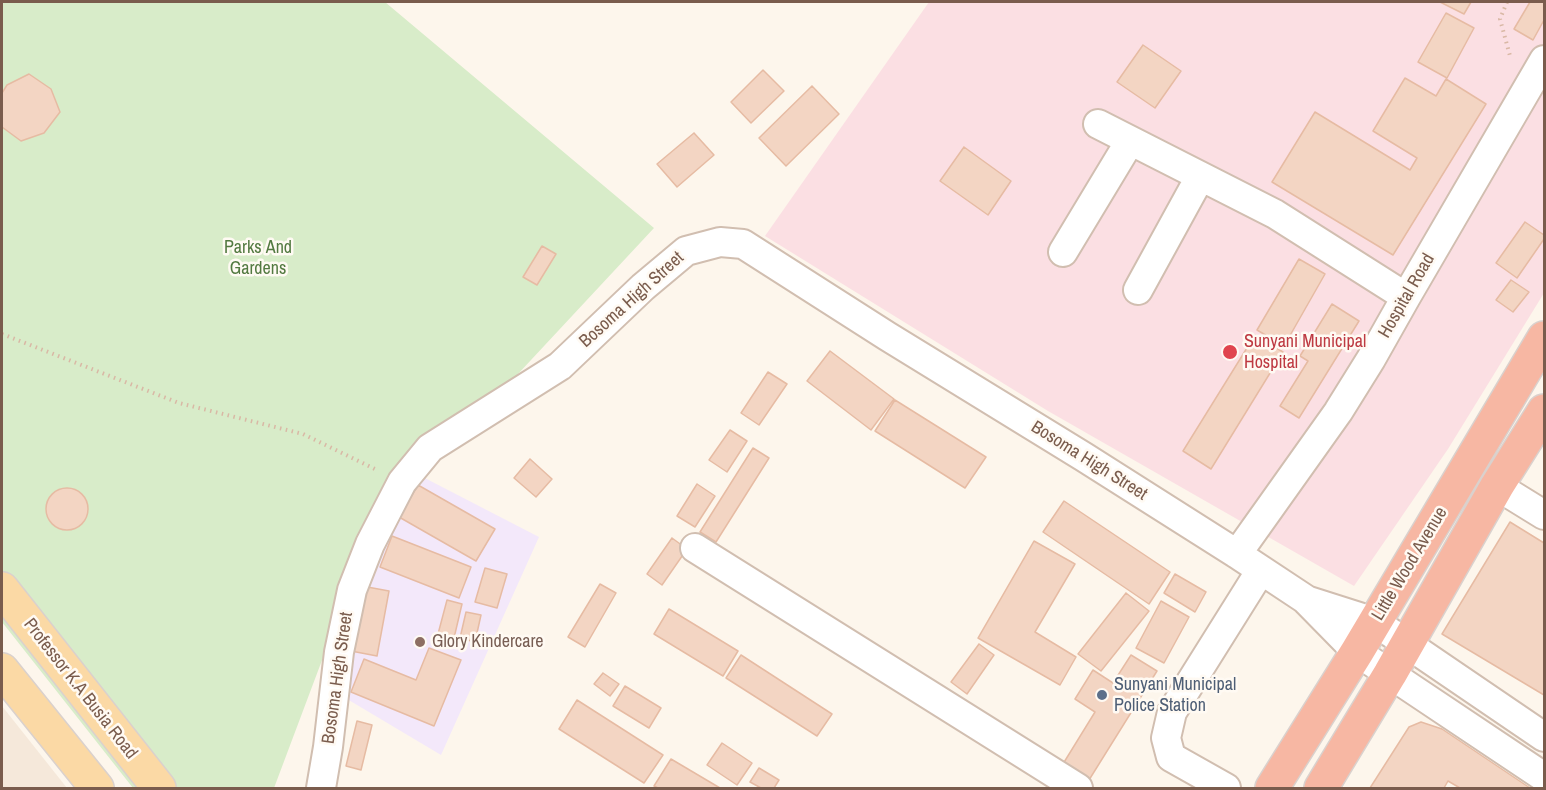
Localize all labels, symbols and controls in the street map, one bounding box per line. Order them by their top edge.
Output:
park label: Parks And Gardens [224,237,292,280]
street label: Bosoma High Street [575,248,689,352]
street label: Hospital Road [1374,250,1440,342]
place label: Sunyani Municipal Hospital [1244,331,1366,374]
marker: Sunyani Municipal Hospital [1221,343,1239,361]
street label: Bosoma High Street [1027,417,1151,505]
street label: Little Wood Avenue [1368,503,1452,625]
street label: Bosoma High Street [318,611,358,745]
street label: Professor K.A Busia Road [18,614,142,764]
place label: Glory Kindercare [432,631,544,653]
marker: Glory Kindercare [413,635,427,649]
place label: Sunyani Municipal Police Station [1114,674,1236,716]
marker: Sunyani Municipal Police Station [1095,688,1109,702]

